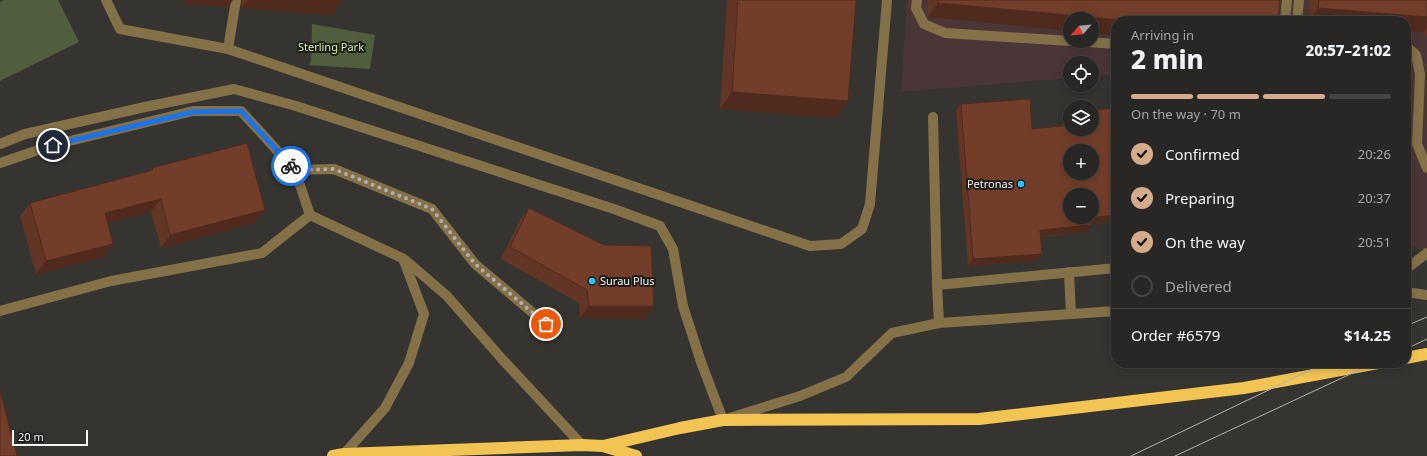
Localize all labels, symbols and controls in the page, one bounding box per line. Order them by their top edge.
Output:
north arrow [1063,12,1099,48]
map controls [1063,12,1099,224]
text: Arriving in [1131,26,1194,44]
park label: Sterling Park [298,39,364,54]
text: 20:57–21:02 [1306,40,1391,60]
text: 2 min [1131,41,1204,77]
button: locate [1063,56,1099,92]
button: layers [1063,100,1099,136]
text: On the way · 70 m [1131,105,1241,123]
pin [36,128,70,162]
icon: home [42,134,64,156]
icon: check [1131,143,1153,165]
button: + [1063,144,1099,180]
text: Confirmed [1165,144,1240,164]
text: 20:26 [1358,145,1391,163]
courier [271,146,311,186]
icon: bike [280,155,302,177]
place label: Petronas [967,176,1013,191]
marker: Petronas [1016,179,1026,189]
icon: check [1131,187,1153,209]
button: − [1063,188,1099,224]
text: Preparing [1165,188,1235,208]
text: 20:37 [1358,189,1391,207]
icon: check [1131,231,1153,253]
text: On the way [1165,232,1245,252]
text: 20:51 [1358,233,1391,251]
place label: Surau Plus [600,273,655,288]
marker: Surau Plus [587,276,597,286]
text: Delivered [1165,276,1232,296]
pin [529,307,563,341]
icon: bag [535,313,557,335]
text: Order #6579 [1131,325,1220,345]
text: $14.25 [1344,325,1391,345]
scale bar [12,428,88,447]
text: 20 m [18,429,44,444]

